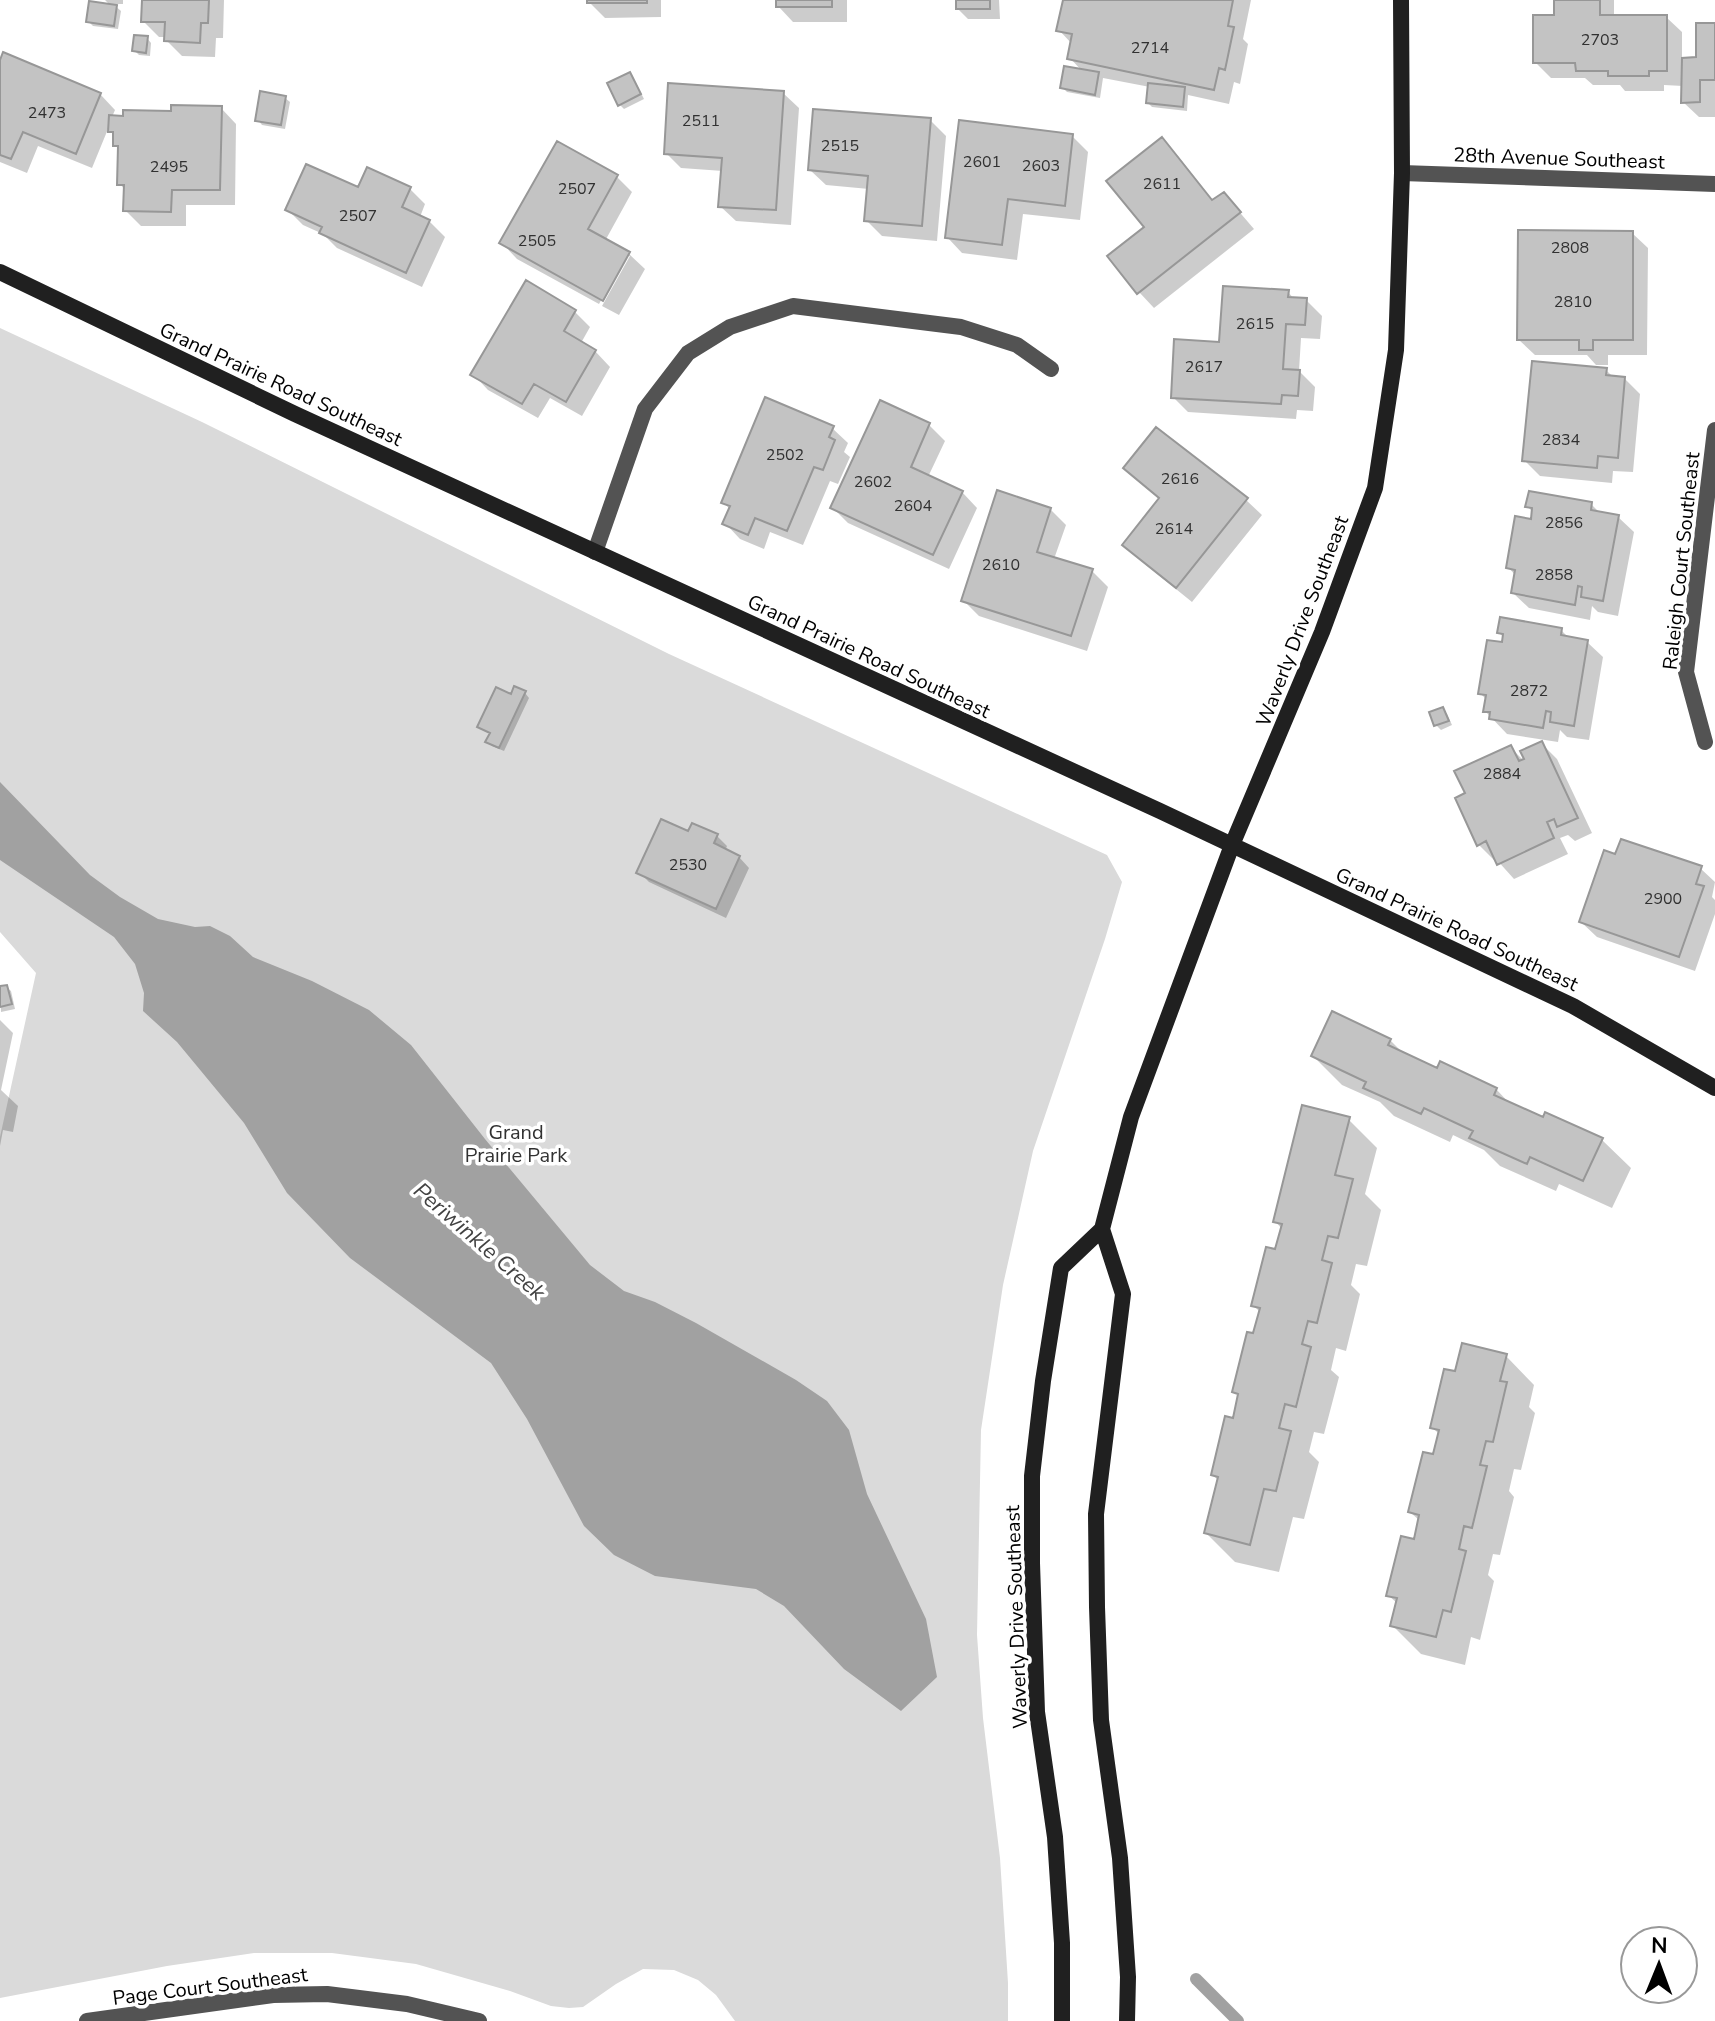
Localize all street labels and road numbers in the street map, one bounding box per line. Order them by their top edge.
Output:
street label: 28th Avenue Southeast [1453,141,1666,176]
street label: Grand Prairie Road Southeast [155,316,408,453]
street label: Raleigh Court Southeast [1657,450,1706,671]
street label: Waverly Drive Southeast [1250,511,1356,730]
street label: Grand Prairie Road Southeast [743,588,996,725]
street label: Grand Prairie Road Southeast [1331,861,1584,998]
street label: Waverly Drive Southeast [999,1504,1034,1729]
street label: Page Court Southeast [111,1961,310,2012]

